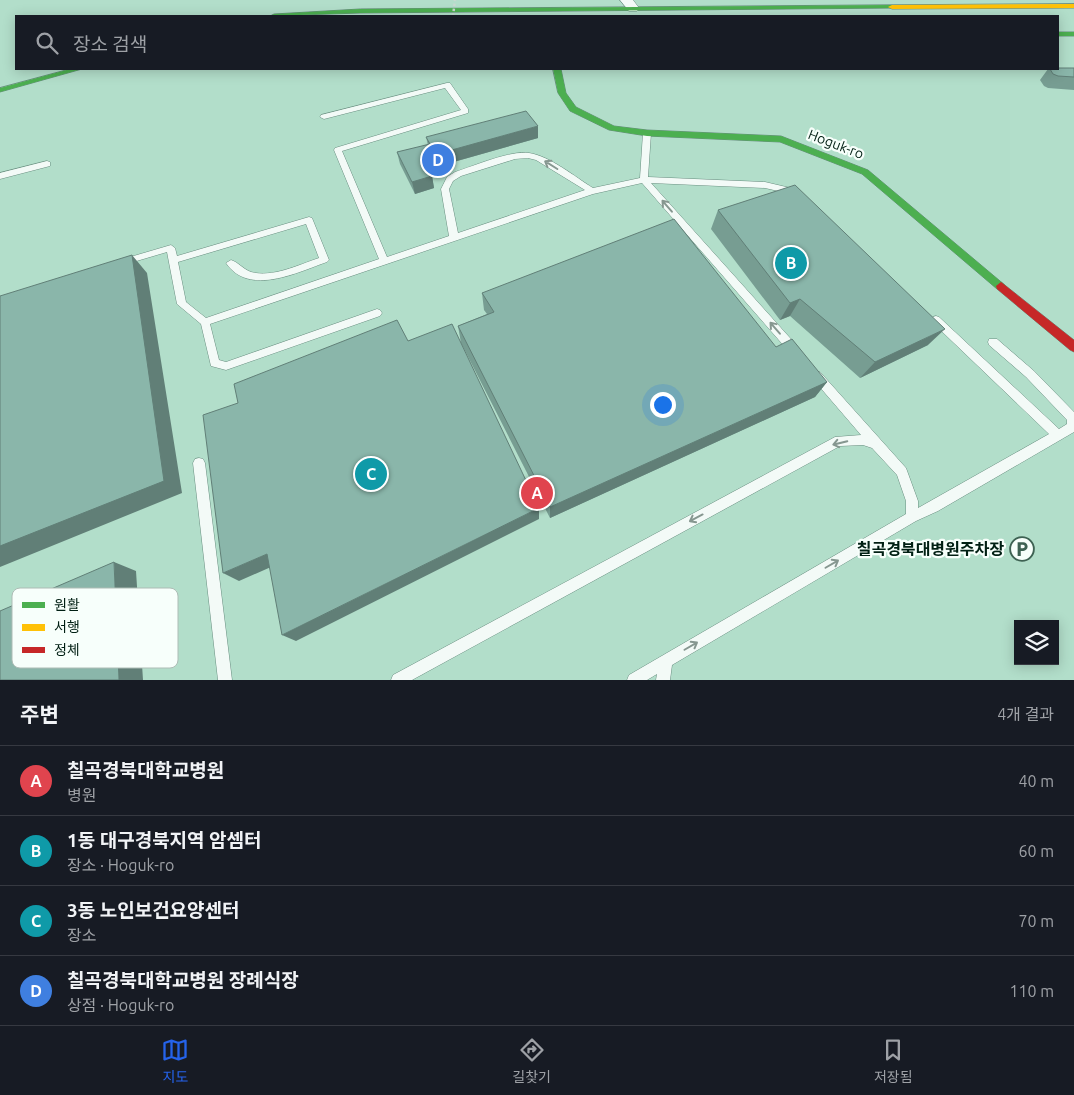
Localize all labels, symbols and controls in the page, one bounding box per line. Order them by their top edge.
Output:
search box [15,15,1059,70]
icon: search [33,29,61,57]
text: 장소 검색 [73,33,147,55]
street label: Hoguk-ro [806,126,866,162]
pin: D [422,141,454,179]
one-way arrow [544,160,558,170]
one-way arrow [662,200,673,213]
pin: B [775,244,807,282]
one-way arrow [769,322,780,335]
your location [650,392,676,418]
one-way arrow [832,439,848,448]
pin: C [355,455,387,493]
pin: A [521,474,553,512]
one-way arrow [689,513,704,523]
parking icon: 칠곡경북대병원주차장 [1009,536,1035,562]
place label: 칠곡경북대병원주차장 [857,540,1004,558]
one-way arrow [824,558,838,568]
legend [12,588,178,668]
text: 원활 [54,597,80,613]
text: 서행 [54,619,80,635]
map controls [1014,620,1059,665]
button: layers [1014,620,1059,665]
one-way arrow [684,640,698,650]
text: 정체 [54,642,80,658]
text: 주변 [20,702,59,726]
text: 4개 결과 [997,705,1054,723]
text: 칠곡경북대학교병원 [67,759,224,781]
text: A [30,772,42,790]
text: 40 m [1018,772,1054,790]
text: 병원 [67,786,96,804]
text: 1동 대구경북지역 암셈터 [67,829,262,851]
text: B [31,842,41,860]
text: 60 m [1018,842,1054,860]
text: 장소 · Hoguk-ro [67,856,174,874]
text: 3동 노인보건요양센터 [67,899,240,921]
text: C [31,912,41,930]
text: 70 m [1018,912,1054,930]
text: 장소 [67,926,96,944]
text: 칠곡경북대학교병원 장례식장 [67,969,299,991]
text: D [30,982,42,1000]
text: 110 m [1009,982,1054,1000]
text: 상점 · Hoguk-ro [67,996,174,1014]
tab: 지도 [161,1036,189,1086]
tab: 길찾기 [512,1036,551,1086]
tab: 저장됨 [874,1036,913,1086]

